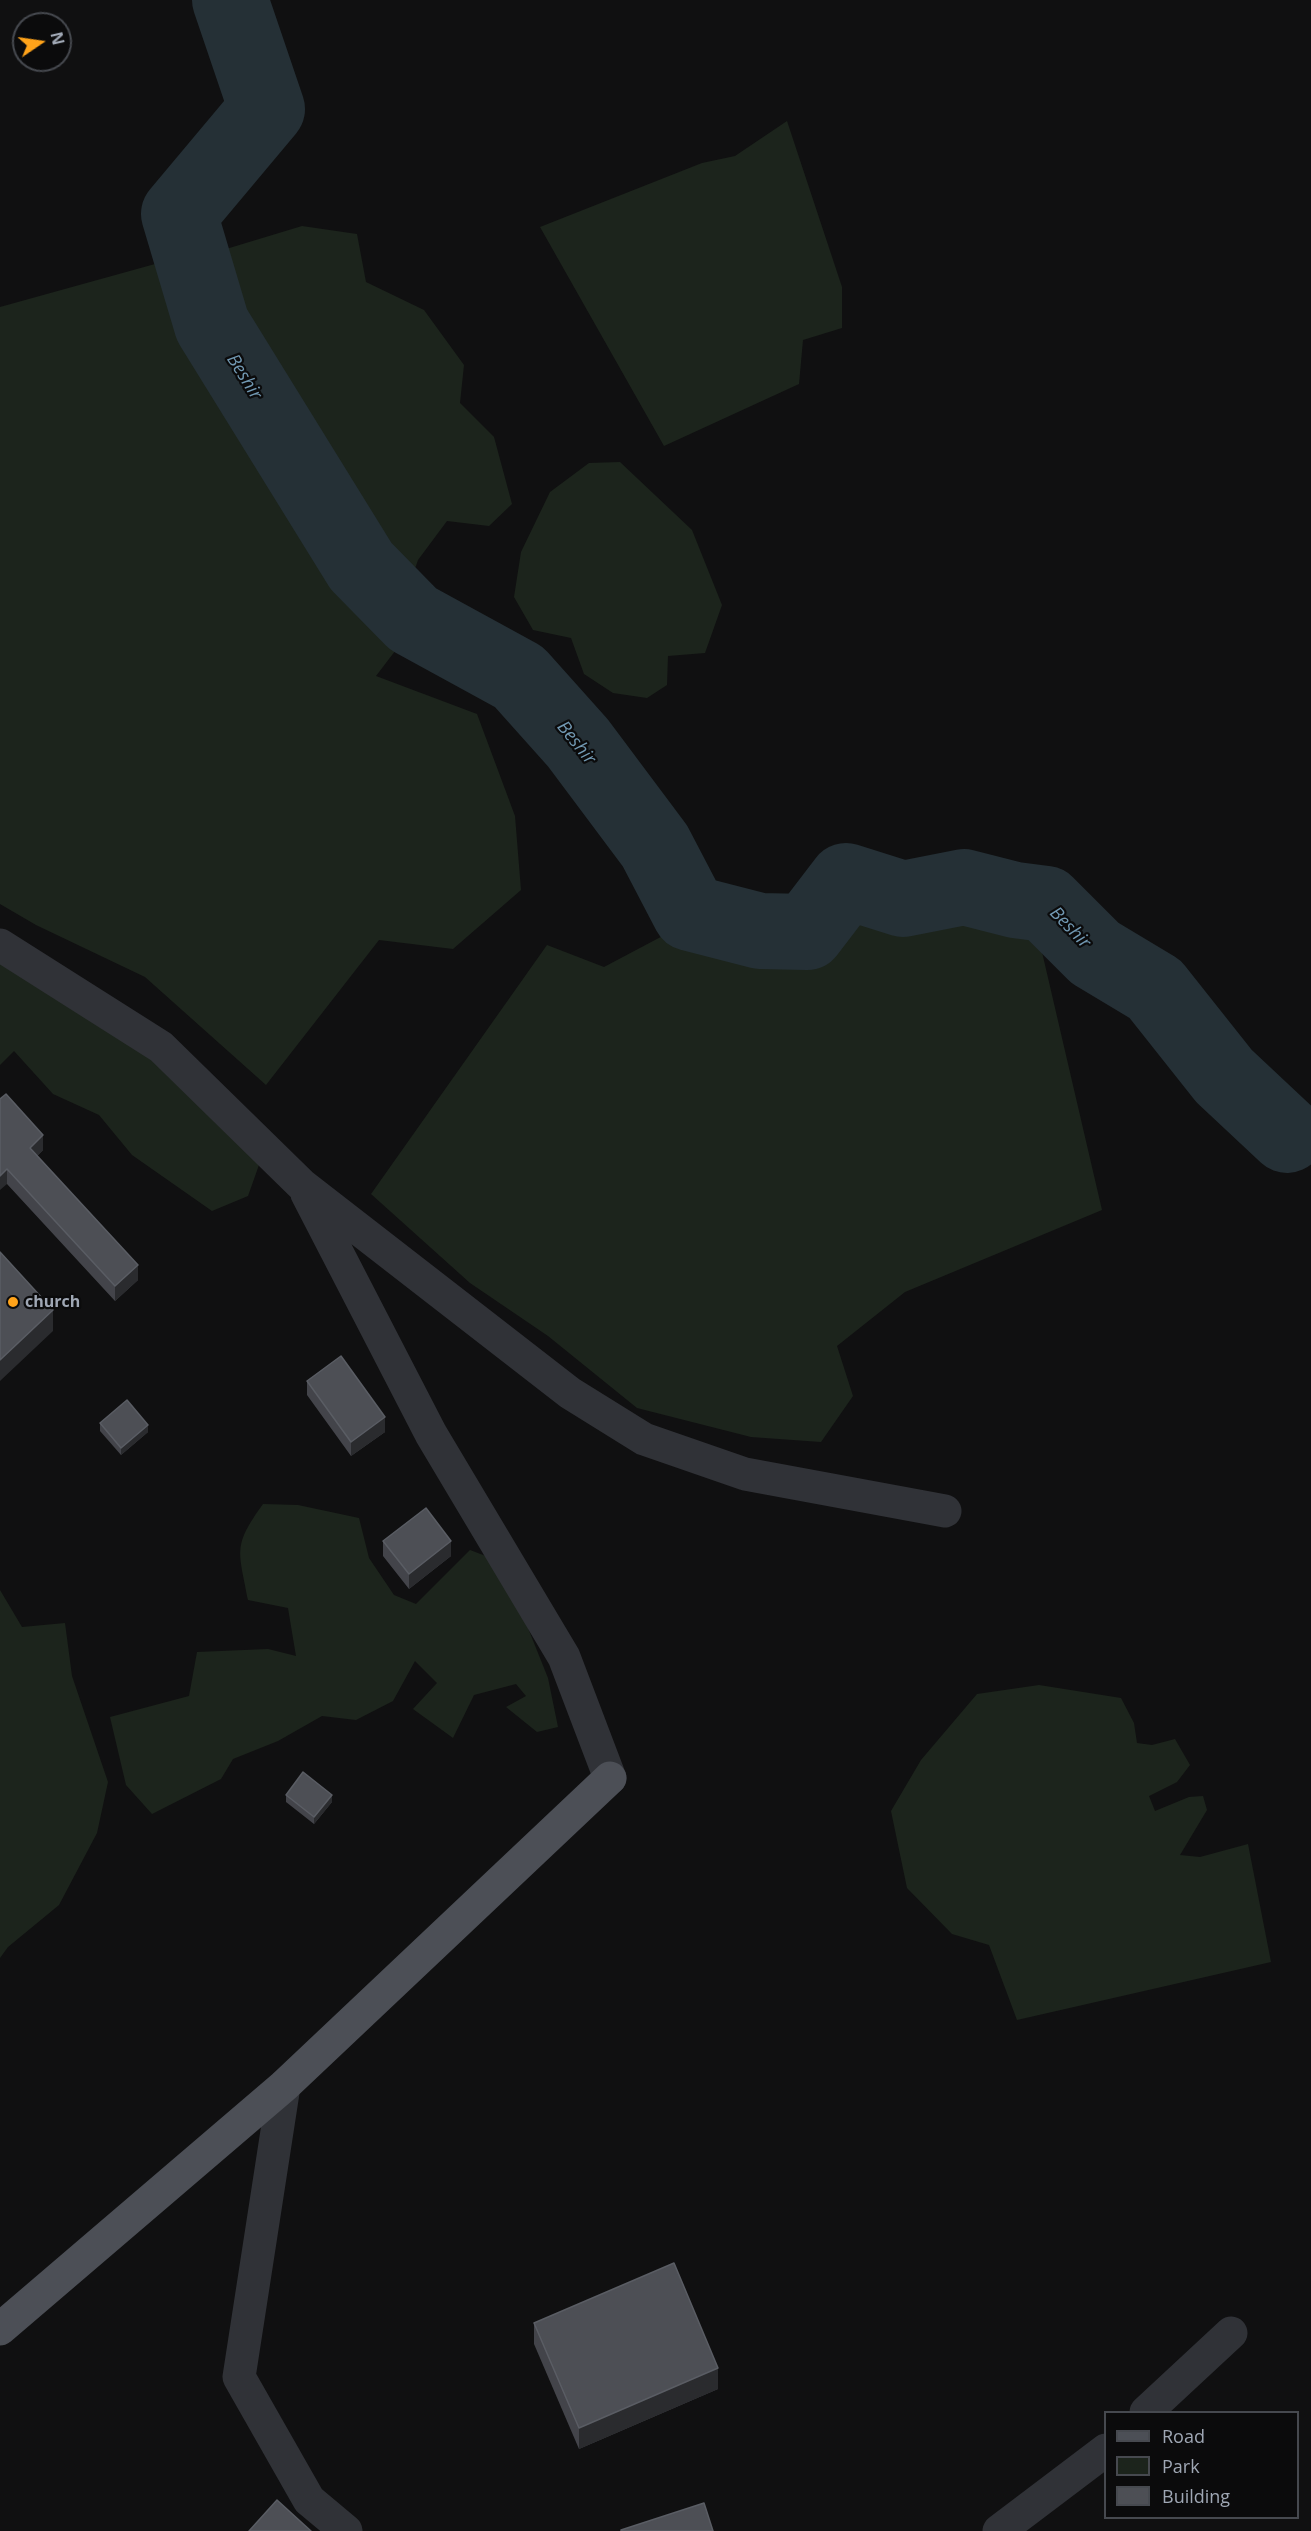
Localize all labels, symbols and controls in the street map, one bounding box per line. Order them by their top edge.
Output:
north arrow [12,12,72,72]
text: N [45,30,70,47]
water label: Beshir [222,350,266,404]
water label: Beshir [552,717,600,769]
water label: Beshir [1045,903,1095,953]
place label: church [25,1292,80,1312]
marker: church [6,1295,20,1309]
legend [1104,2411,1299,2519]
text: Road [1162,2424,1205,2448]
text: Park [1162,2454,1200,2478]
text: Building [1162,2484,1230,2508]

